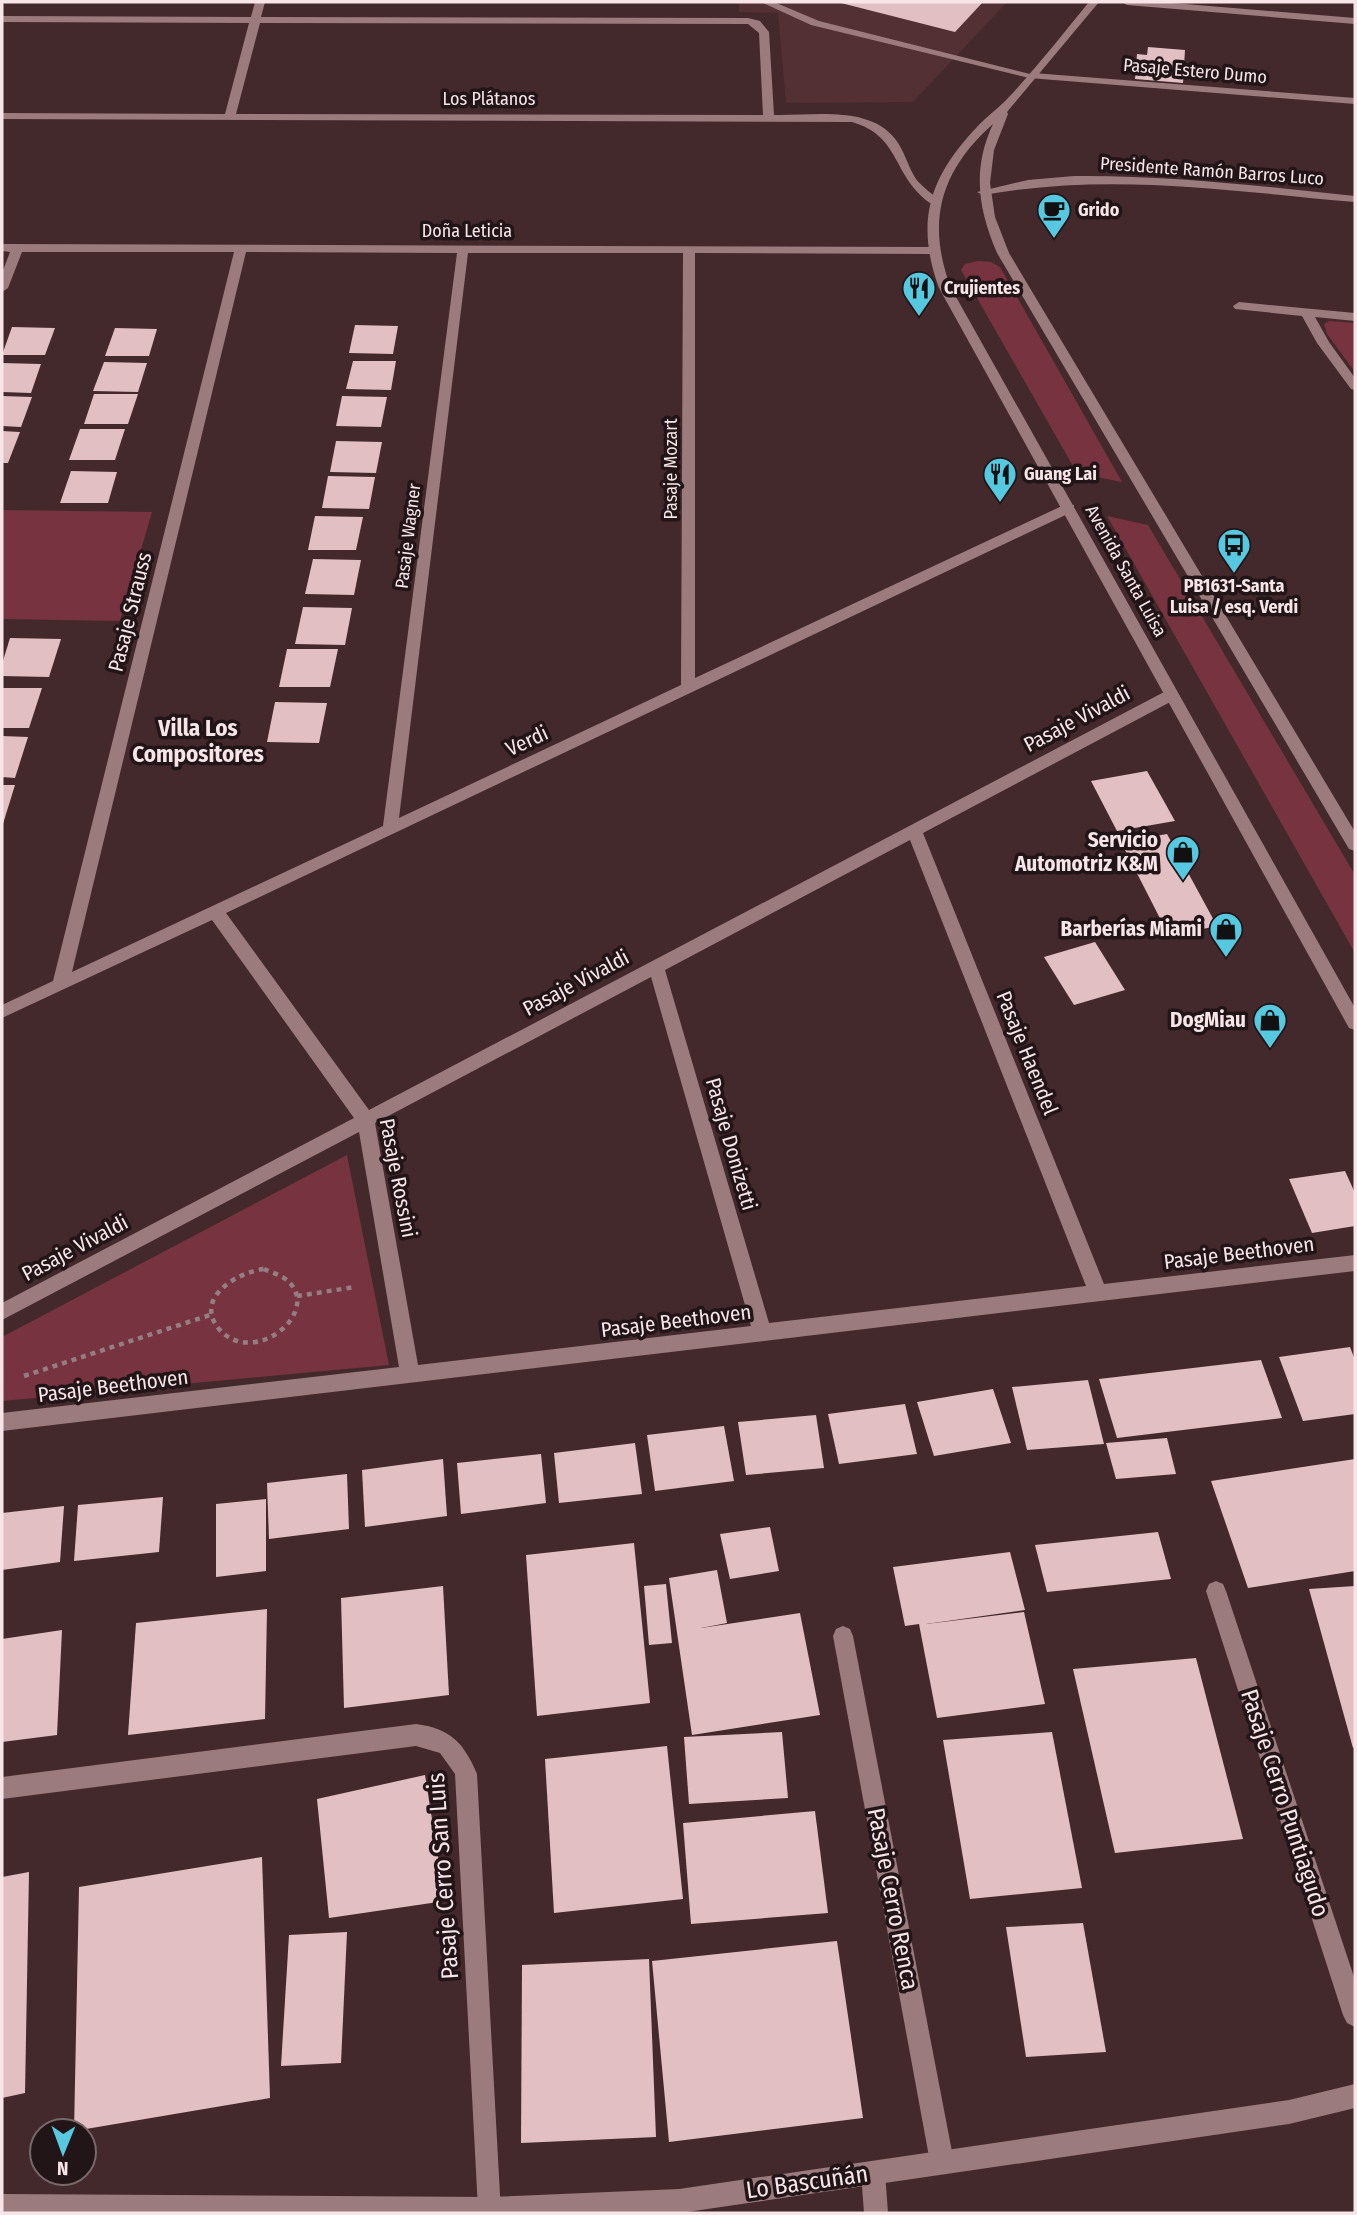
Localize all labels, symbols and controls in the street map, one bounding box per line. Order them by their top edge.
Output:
street label: Pasaje Estero Dumo [1122,54,1268,88]
street label: Los Plátanos [443,88,536,110]
street label: Presidente Ramón Barros Luco [1099,152,1325,190]
cafe icon: Grido [1035,191,1073,240]
place label: Grido [1078,199,1120,221]
street label: Doña Leticia [422,220,512,242]
restaurant icon: Crujientes [900,269,938,318]
place label: Crujientes [944,277,1020,299]
street label: Pasaje Mozart [660,418,682,520]
restaurant icon: Guang Lai [981,455,1019,504]
place label: Guang Lai [1024,463,1097,485]
street label: Pasaje Wagner [391,481,425,590]
street label: Avenida Santa Luisa [1081,501,1171,641]
bus stop icon: PB1631-Santa Luisa / esq. Verdi [1215,526,1253,575]
street label: Pasaje Strauss [103,549,157,675]
place label: PB1631-Santa Luisa / esq. Verdi [1170,575,1298,618]
street label: Pasaje Vivaldi [1019,680,1135,758]
district label: Villa Los Compositores [132,714,264,768]
street label: Verdi [502,720,552,762]
place label: Servicio Automotriz K&M [1014,827,1158,877]
shop icon: Servicio Automotriz K&M [1164,833,1202,882]
shop icon: Barberías Miami [1207,910,1245,959]
place label: Barberías Miami [1061,916,1202,942]
street label: Pasaje Vivaldi [518,944,634,1022]
street label: Pasaje Haendel [990,987,1064,1119]
shop icon: DogMiau [1251,1001,1289,1050]
place label: DogMiau [1170,1007,1246,1033]
street label: Pasaje Donizetti [700,1075,762,1213]
street label: Pasaje Rossini [374,1116,422,1240]
street label: Pasaje Vivaldi [17,1209,133,1287]
street label: Pasaje Beethoven [1162,1231,1316,1275]
street label: Pasaje Beethoven [599,1299,753,1343]
street label: Pasaje Beethoven [36,1364,190,1408]
street label: Pasaje Cerro Puntiagudo [1235,1686,1335,1920]
street label: Pasaje Cerro San Luis [422,1772,464,1980]
street label: Pasaje Cerro Renca [862,1806,924,1992]
north arrow [28,2117,98,2187]
text: N [57,2157,69,2180]
street label: Lo Bascuñán [744,2160,870,2204]

